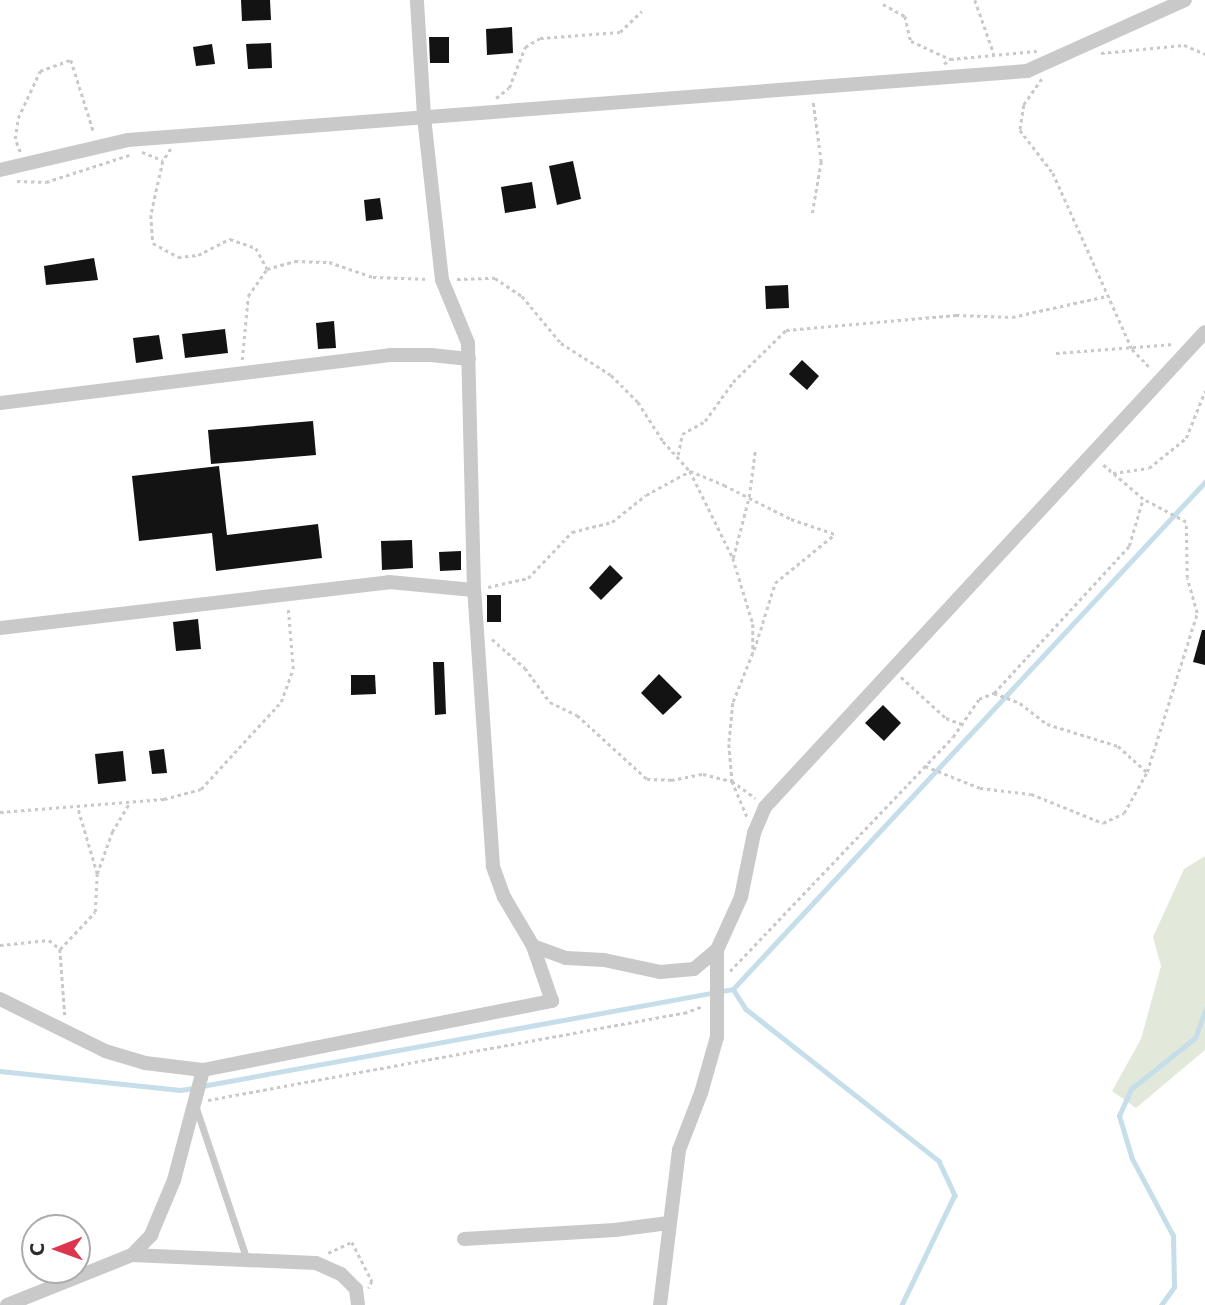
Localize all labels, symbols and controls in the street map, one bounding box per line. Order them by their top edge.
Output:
north arrow [21,1214,91,1284]
text: С [25,1243,48,1256]

